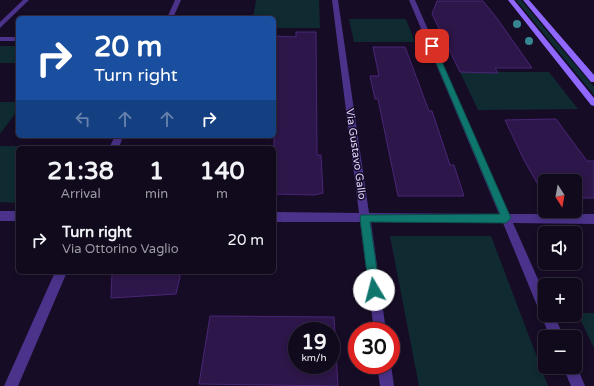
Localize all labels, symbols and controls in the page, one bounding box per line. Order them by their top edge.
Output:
pin [415,29,449,63]
text: 20 m [94,30,162,64]
icon: right [28,32,80,84]
icon: arrive [421,35,443,57]
text: Turn right [94,64,178,86]
icon: left [72,108,94,130]
icon: ahead [114,108,136,130]
icon: ahead [156,108,178,130]
icon: right [198,108,220,130]
street label: Via Gustavo Gallo [343,108,369,201]
text: 21:38 [47,157,114,186]
text: 1 [149,157,164,186]
text: 140 [199,157,245,186]
north arrow [538,174,582,218]
map controls [538,174,582,374]
text: Arrival [60,186,101,202]
text: min [145,186,168,202]
text: m [216,186,228,202]
text: Turn right [62,223,132,241]
button: sound [538,226,582,270]
icon: right [28,229,50,251]
text: 20 m [227,231,264,249]
text: Via Ottorino Vaglio [62,241,179,257]
position arrow [353,269,395,311]
button: + [538,278,582,322]
speed limit sign: 30 [348,322,400,374]
button: − [538,330,582,374]
text: 19 [301,331,327,355]
text: km/h [301,352,327,364]

